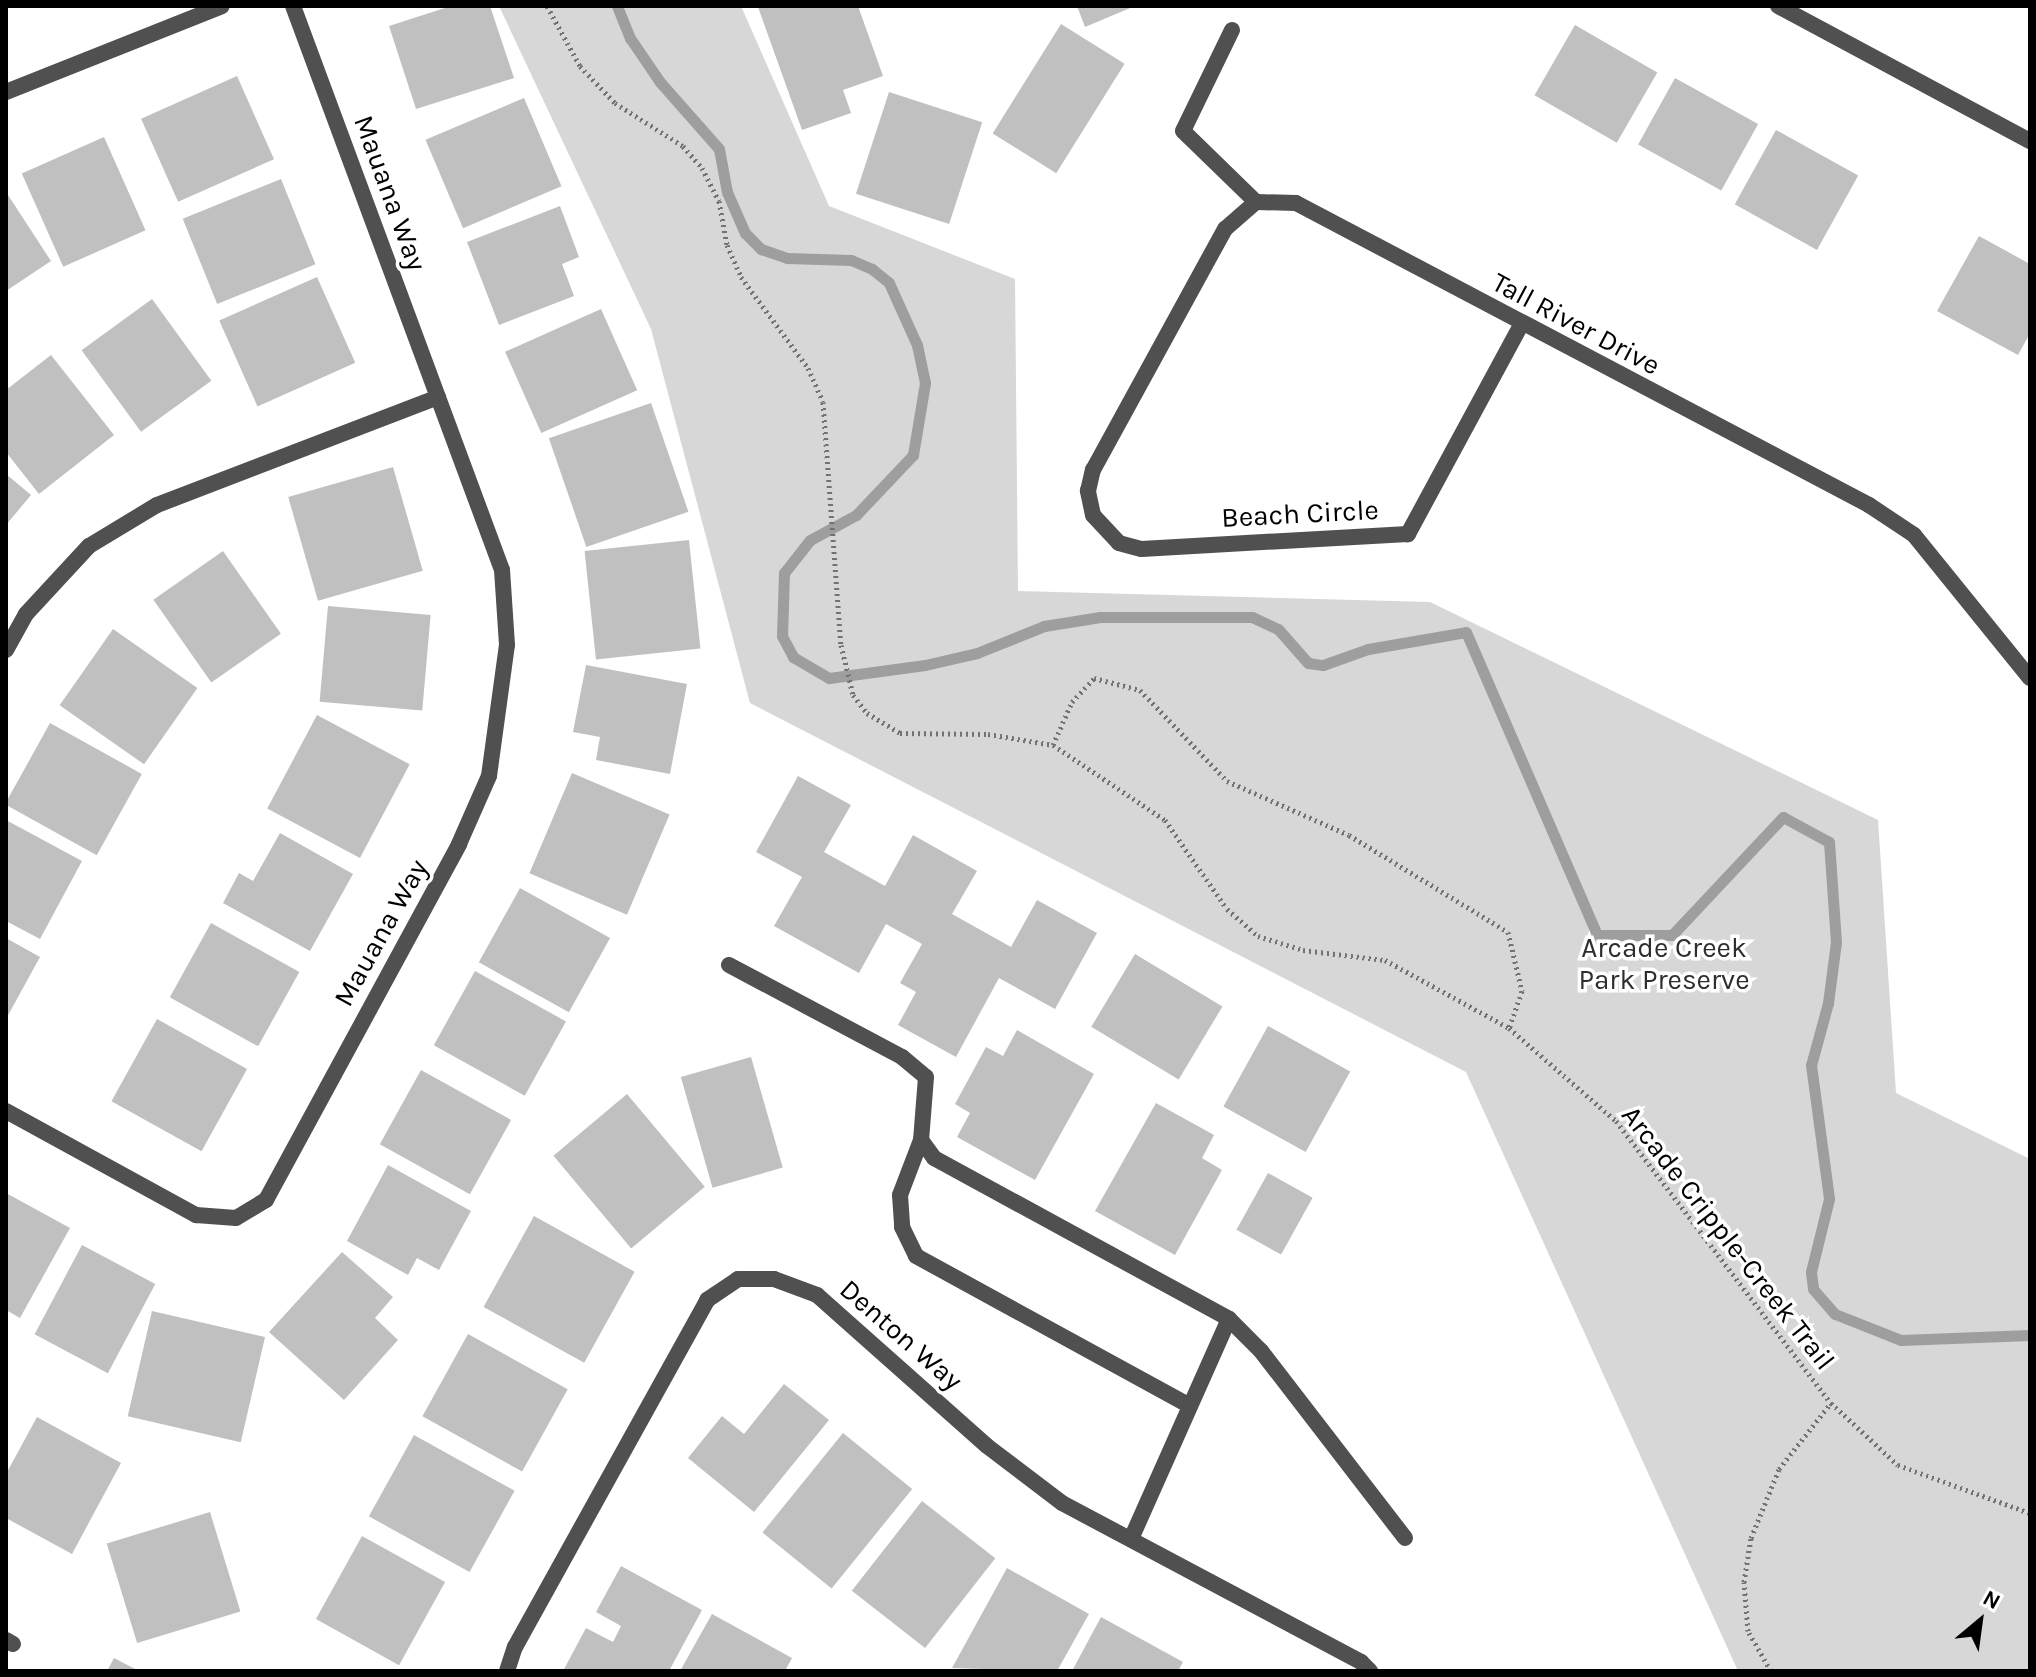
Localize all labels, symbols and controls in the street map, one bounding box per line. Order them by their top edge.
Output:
street label: Mauana Way [346,111,434,275]
street label: Tall River Drive [1486,266,1666,382]
street label: Beach Circle [1220,493,1380,535]
street label: Mauana Way [327,854,435,1012]
park label: Arcade Creek Park Preserve [1578,931,1750,997]
street label: Arcade Cripple-Creek Trail [1614,1099,1842,1377]
street label: Denton Way [833,1273,969,1397]
north arrow [1940,1581,2020,1661]
text: N [1978,1585,2005,1615]

